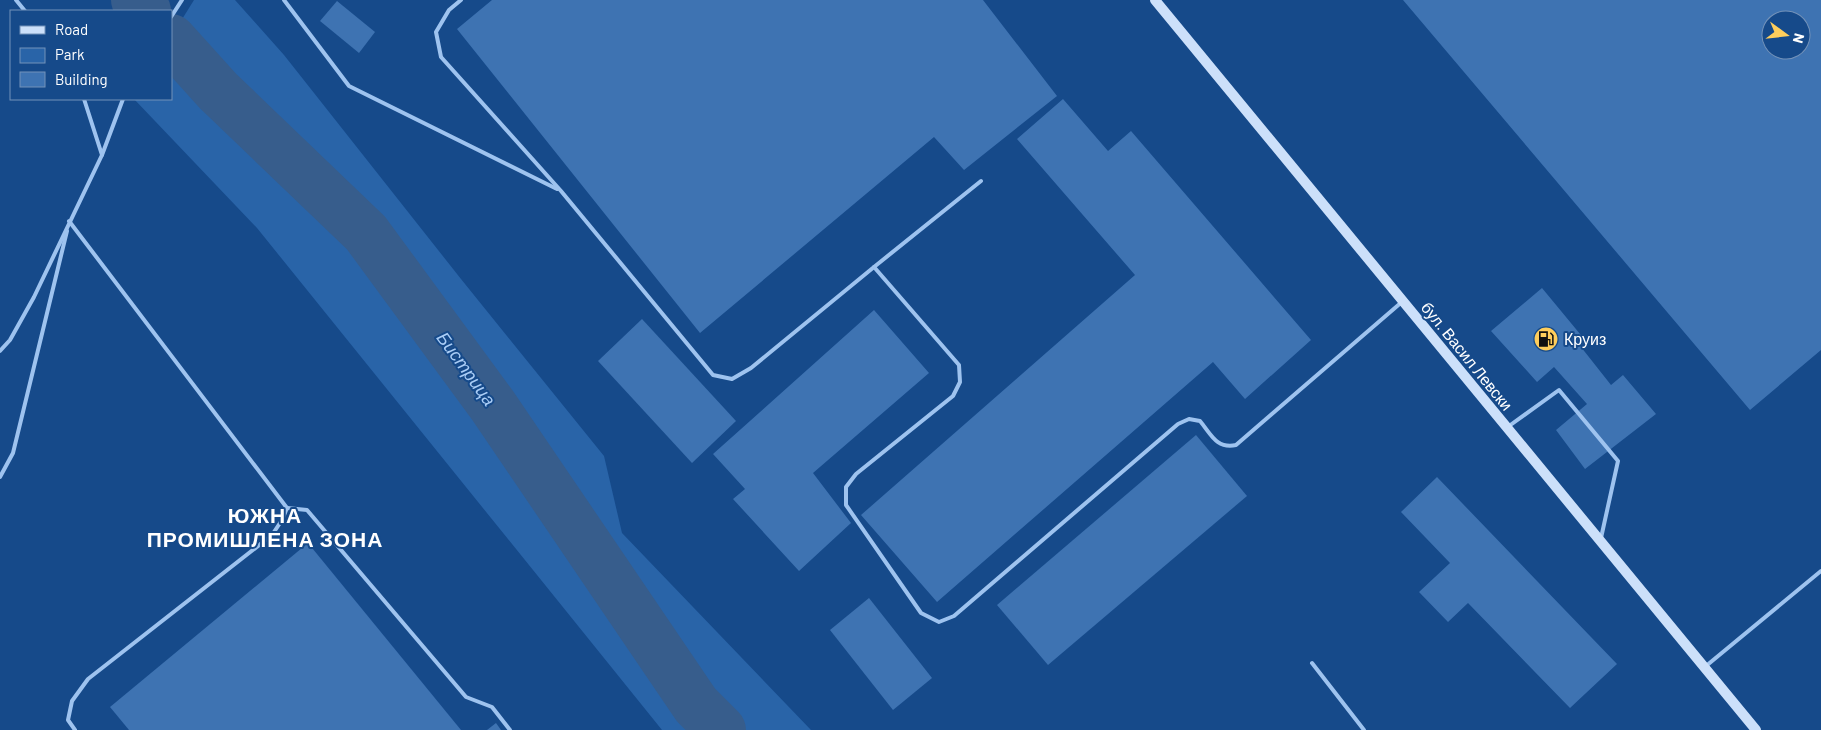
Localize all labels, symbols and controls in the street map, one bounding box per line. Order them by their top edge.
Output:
legend [10,10,172,100]
north arrow [1761,10,1811,60]
text: Road [55,20,88,38]
text: N [1790,32,1808,45]
text: Park [55,45,85,63]
text: Building [55,70,108,88]
street label: бул. Васил Левски [1418,298,1517,414]
fuel station icon: Круиз [1533,326,1559,352]
water label: Бистрица [433,327,501,410]
place label: Круиз [1564,329,1606,348]
district label: ЮЖНА ПРОМИШЛЕНА ЗОНА [147,502,383,551]

